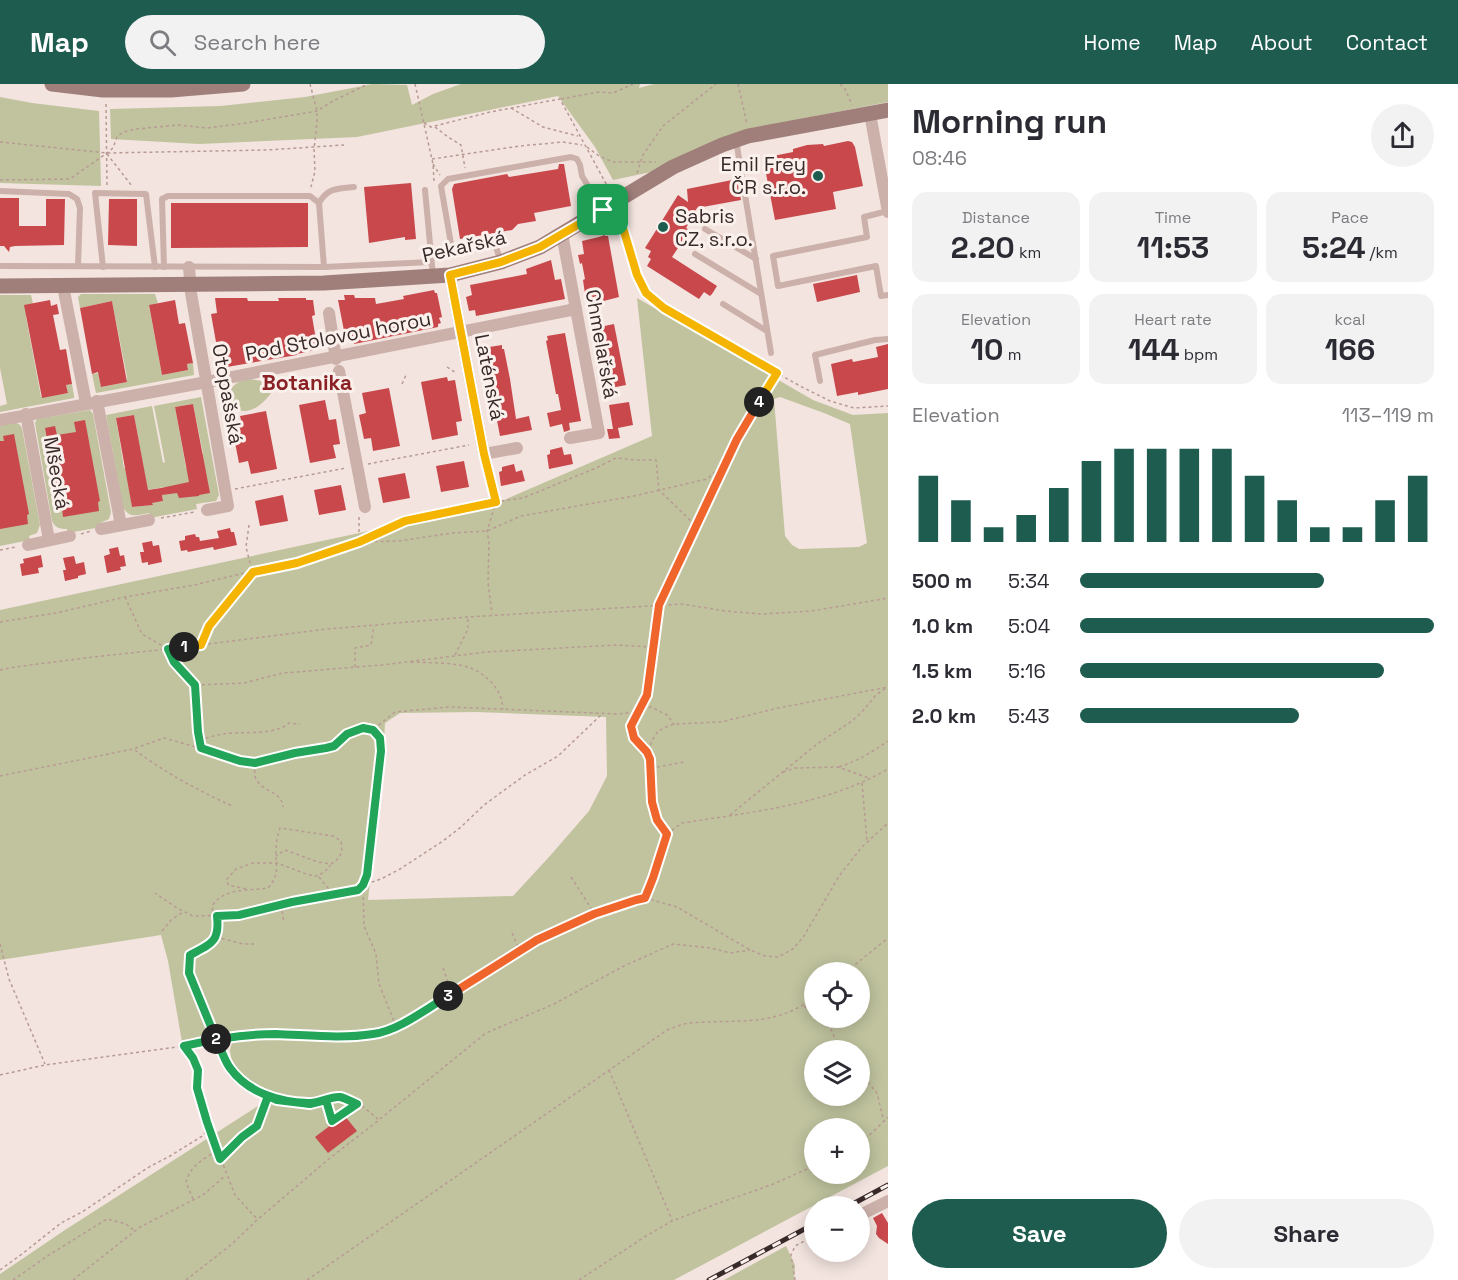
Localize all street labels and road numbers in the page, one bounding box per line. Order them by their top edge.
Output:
street label: Pekařská [419,224,509,268]
street label: Chmelařská [580,287,624,401]
street label: Pod Stolovou horou [243,305,433,367]
street label: Laténská [469,332,511,422]
street label: Otopašská [206,342,250,446]
street label: Mšecká [38,434,76,512]

